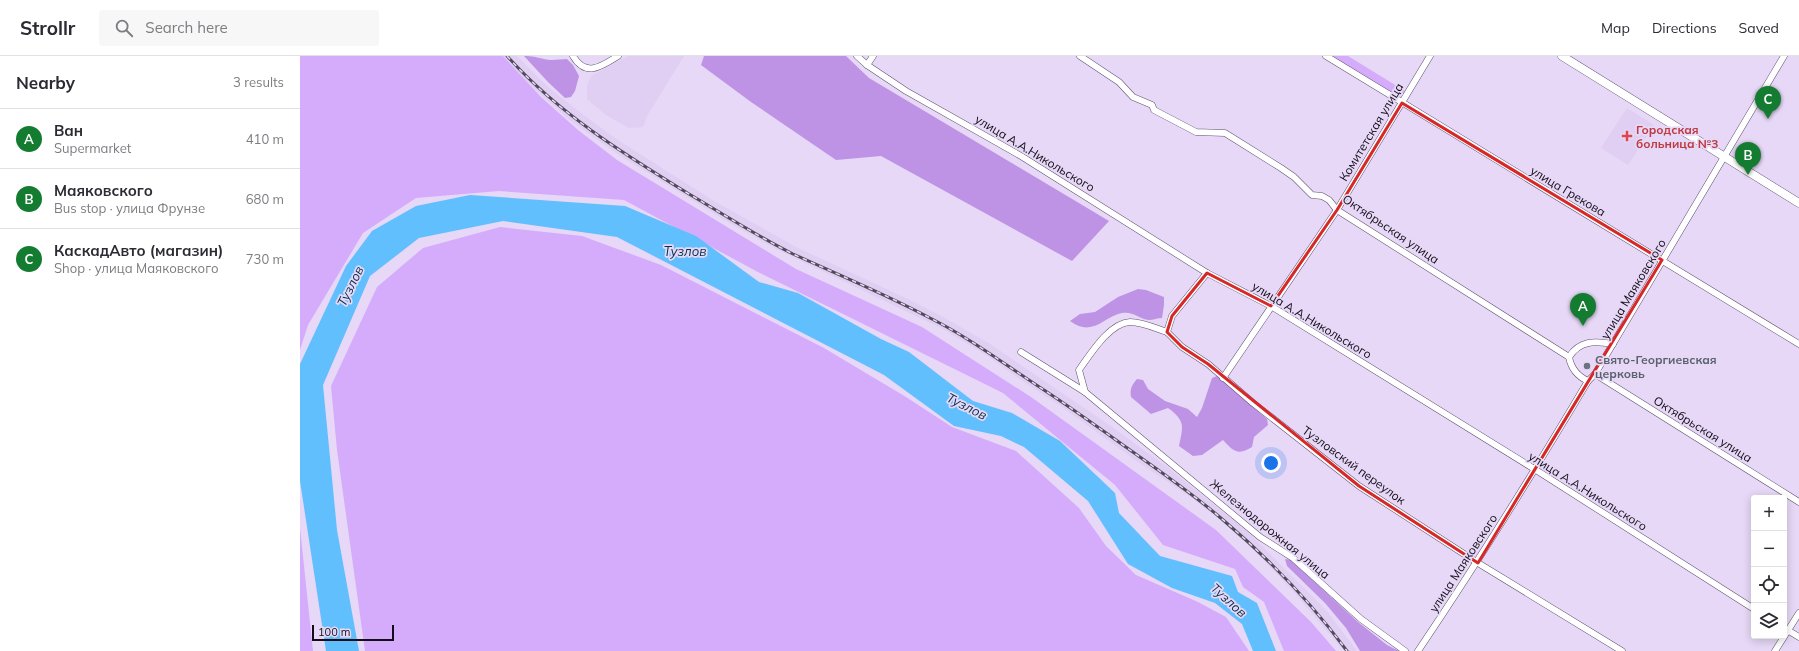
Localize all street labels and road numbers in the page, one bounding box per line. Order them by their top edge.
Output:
street label: Комитетская улица [1336,80,1406,184]
street label: улица А.А.Никольского [972,111,1098,195]
street label: улица Грекова [1528,163,1608,219]
street label: Октябрьская улица [1340,191,1442,267]
street label: улица Маяковского [1597,236,1669,342]
street label: улица А.А.Никольского [1249,278,1375,362]
street label: Октябрьская улица [1651,393,1755,465]
street label: Тузловский переулок [1299,423,1409,508]
street label: улица А.А.Никольского [1526,448,1650,534]
street label: Железнодорожная улица [1207,476,1333,582]
street label: улица Маяковского [1426,511,1500,615]

